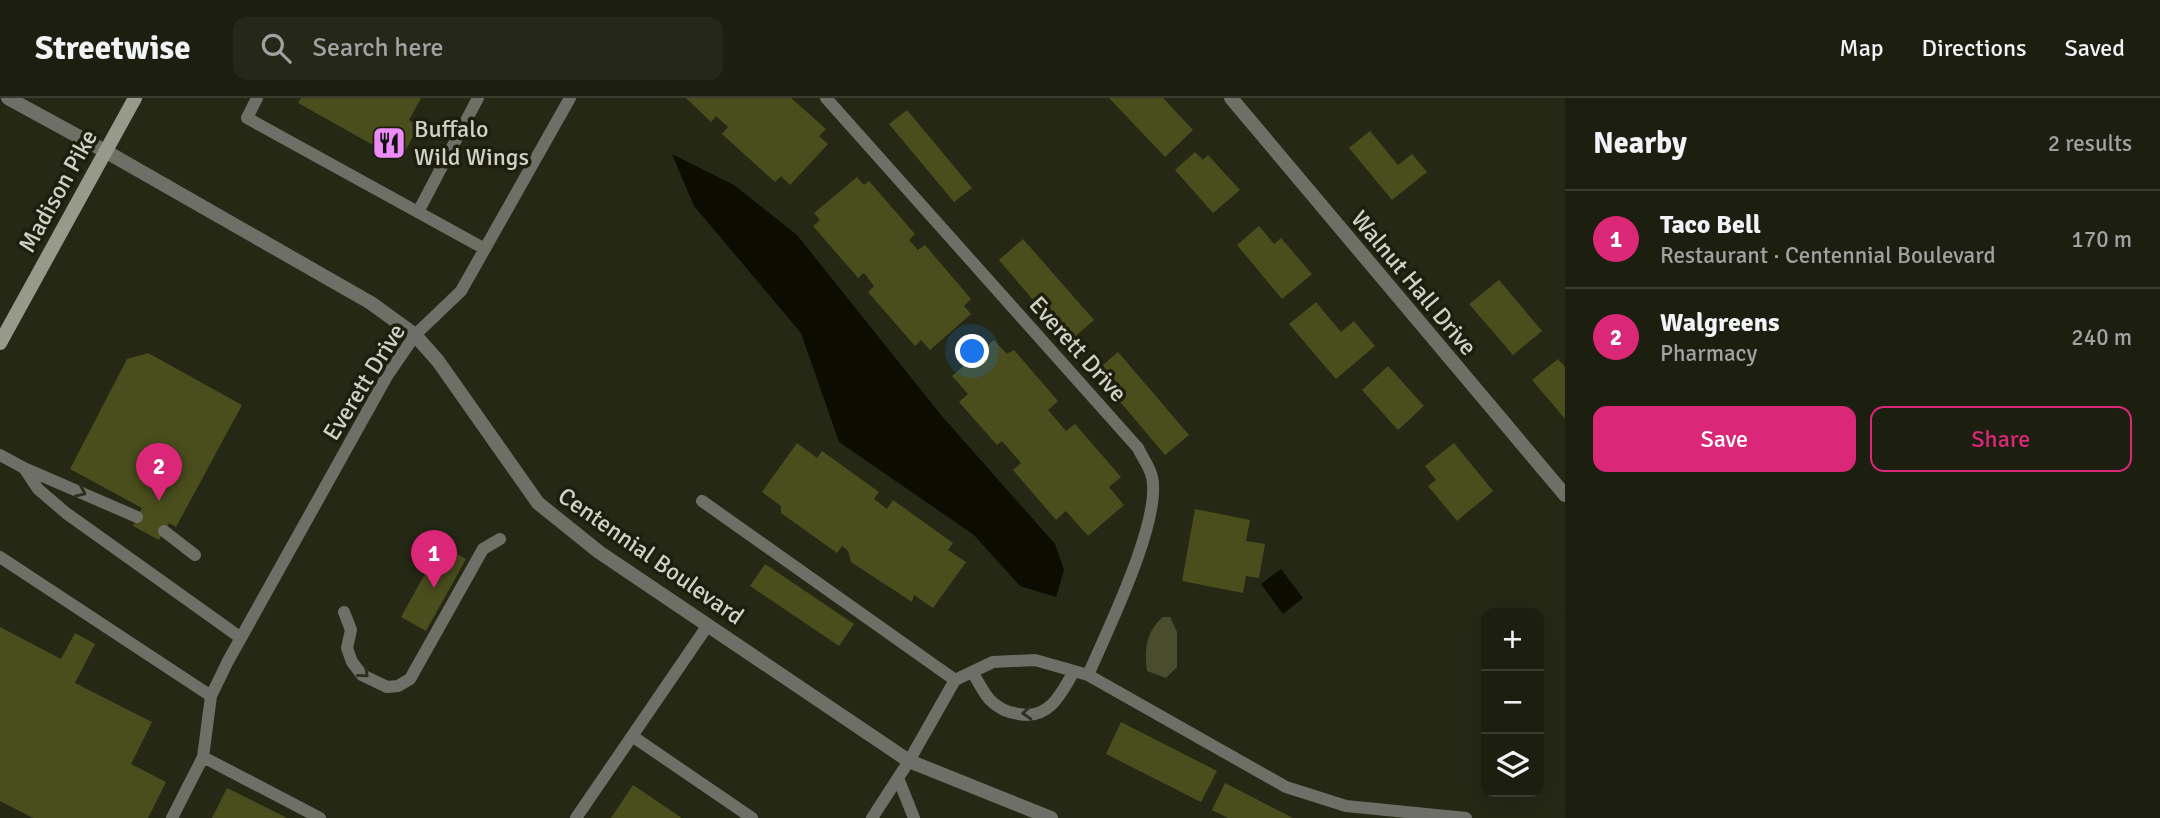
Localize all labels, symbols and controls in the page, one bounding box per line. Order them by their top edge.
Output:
search box [233,17,723,80]
text: Streetwise [35,28,191,69]
icon: search [257,29,295,67]
text: Search here [313,32,444,64]
text: Map [1839,33,1884,63]
text: Directions [1922,33,2027,63]
text: Saved [2065,33,2125,63]
place label: Buffalo Wild Wings [414,114,529,172]
street label: Madison Pike [12,124,104,258]
restaurant icon: Buffalo Wild Wings [370,124,408,162]
text: Nearby [1593,125,1687,162]
text: 2 results [2048,129,2132,158]
street label: Walnut Hall Drive [1345,204,1483,362]
text: Taco Bell [1660,209,1761,241]
text: 1 [1610,225,1622,254]
text: 170 m [2071,225,2132,254]
text: Restaurant · Centennial Boulevard [1660,241,1996,270]
street label: Everett Drive [1023,290,1133,408]
text: Walgreens [1660,307,1779,339]
street label: Everett Drive [316,318,412,446]
text: 2 [1610,323,1622,352]
text: 240 m [2071,323,2132,352]
your location [955,334,989,368]
text: Pharmacy [1660,339,1757,368]
button: Save [1593,406,1856,472]
button: Share [1870,406,2132,472]
pin: 2 [136,443,182,501]
street label: Centennial Boulevard [552,481,750,631]
one-way arrow [74,484,86,498]
pin: 1 [411,530,457,588]
map controls [1481,608,1544,797]
button: + [1481,608,1544,671]
one-way arrow [356,664,369,677]
button: − [1481,671,1544,734]
one-way arrow [1021,706,1032,721]
button: layers [1481,734,1544,797]

